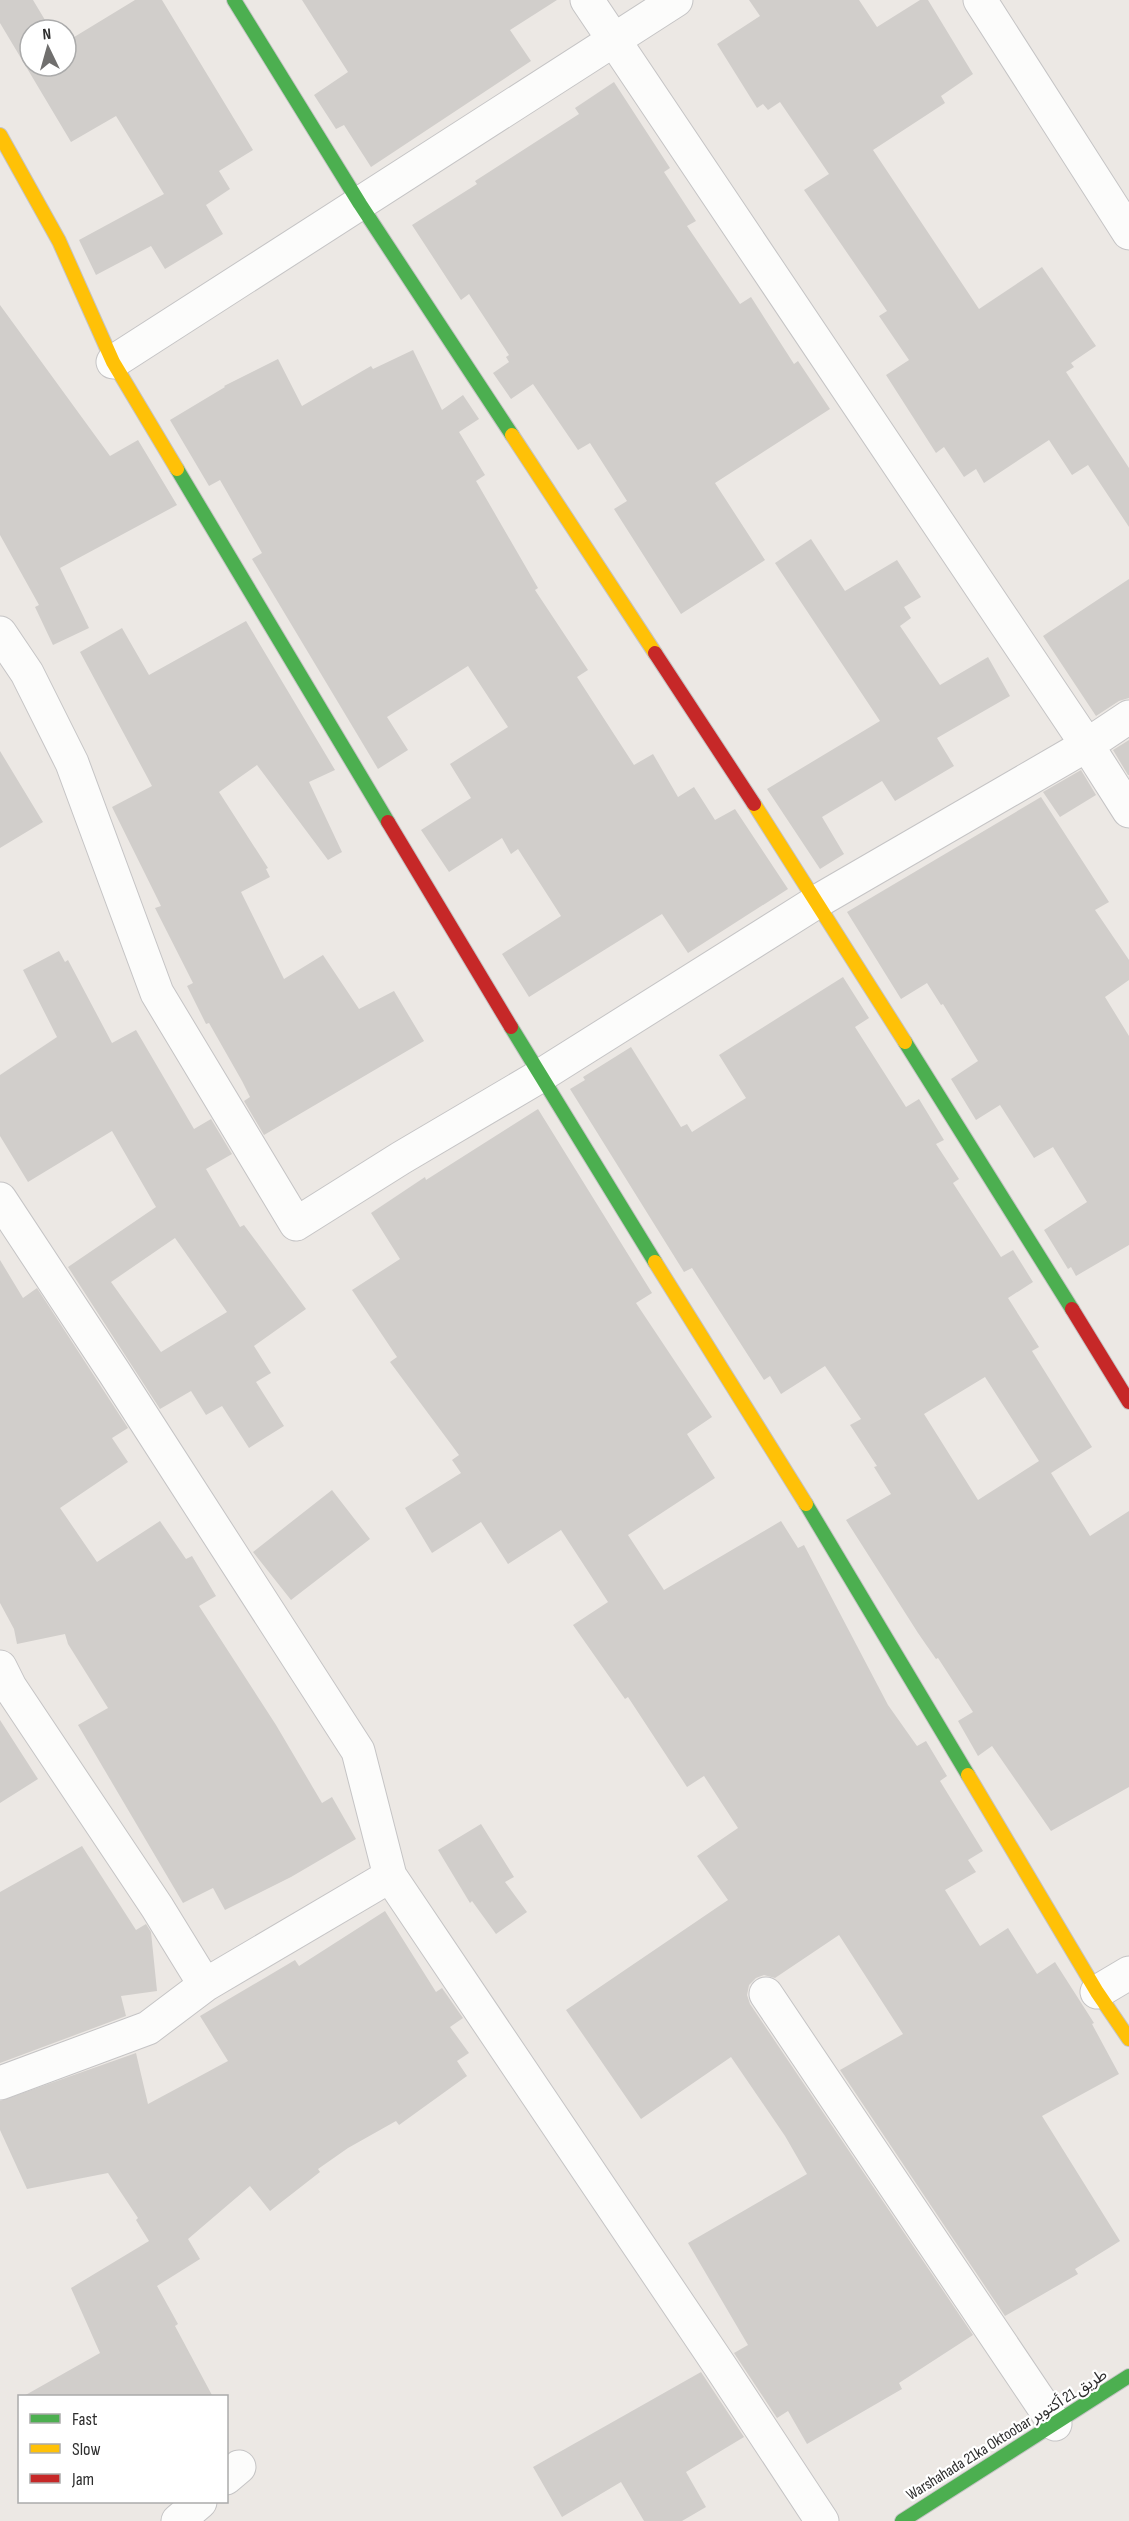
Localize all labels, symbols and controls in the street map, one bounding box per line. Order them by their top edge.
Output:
north arrow [18,18,78,78]
text: N [42,25,52,44]
street label: Warshahada 21ka Oktoobar طريق 21 أكتوبر [903,2364,1111,2505]
legend [18,2395,228,2503]
text: Fast [72,2409,98,2430]
text: Slow [72,2439,101,2460]
text: Jam [71,2469,94,2490]

